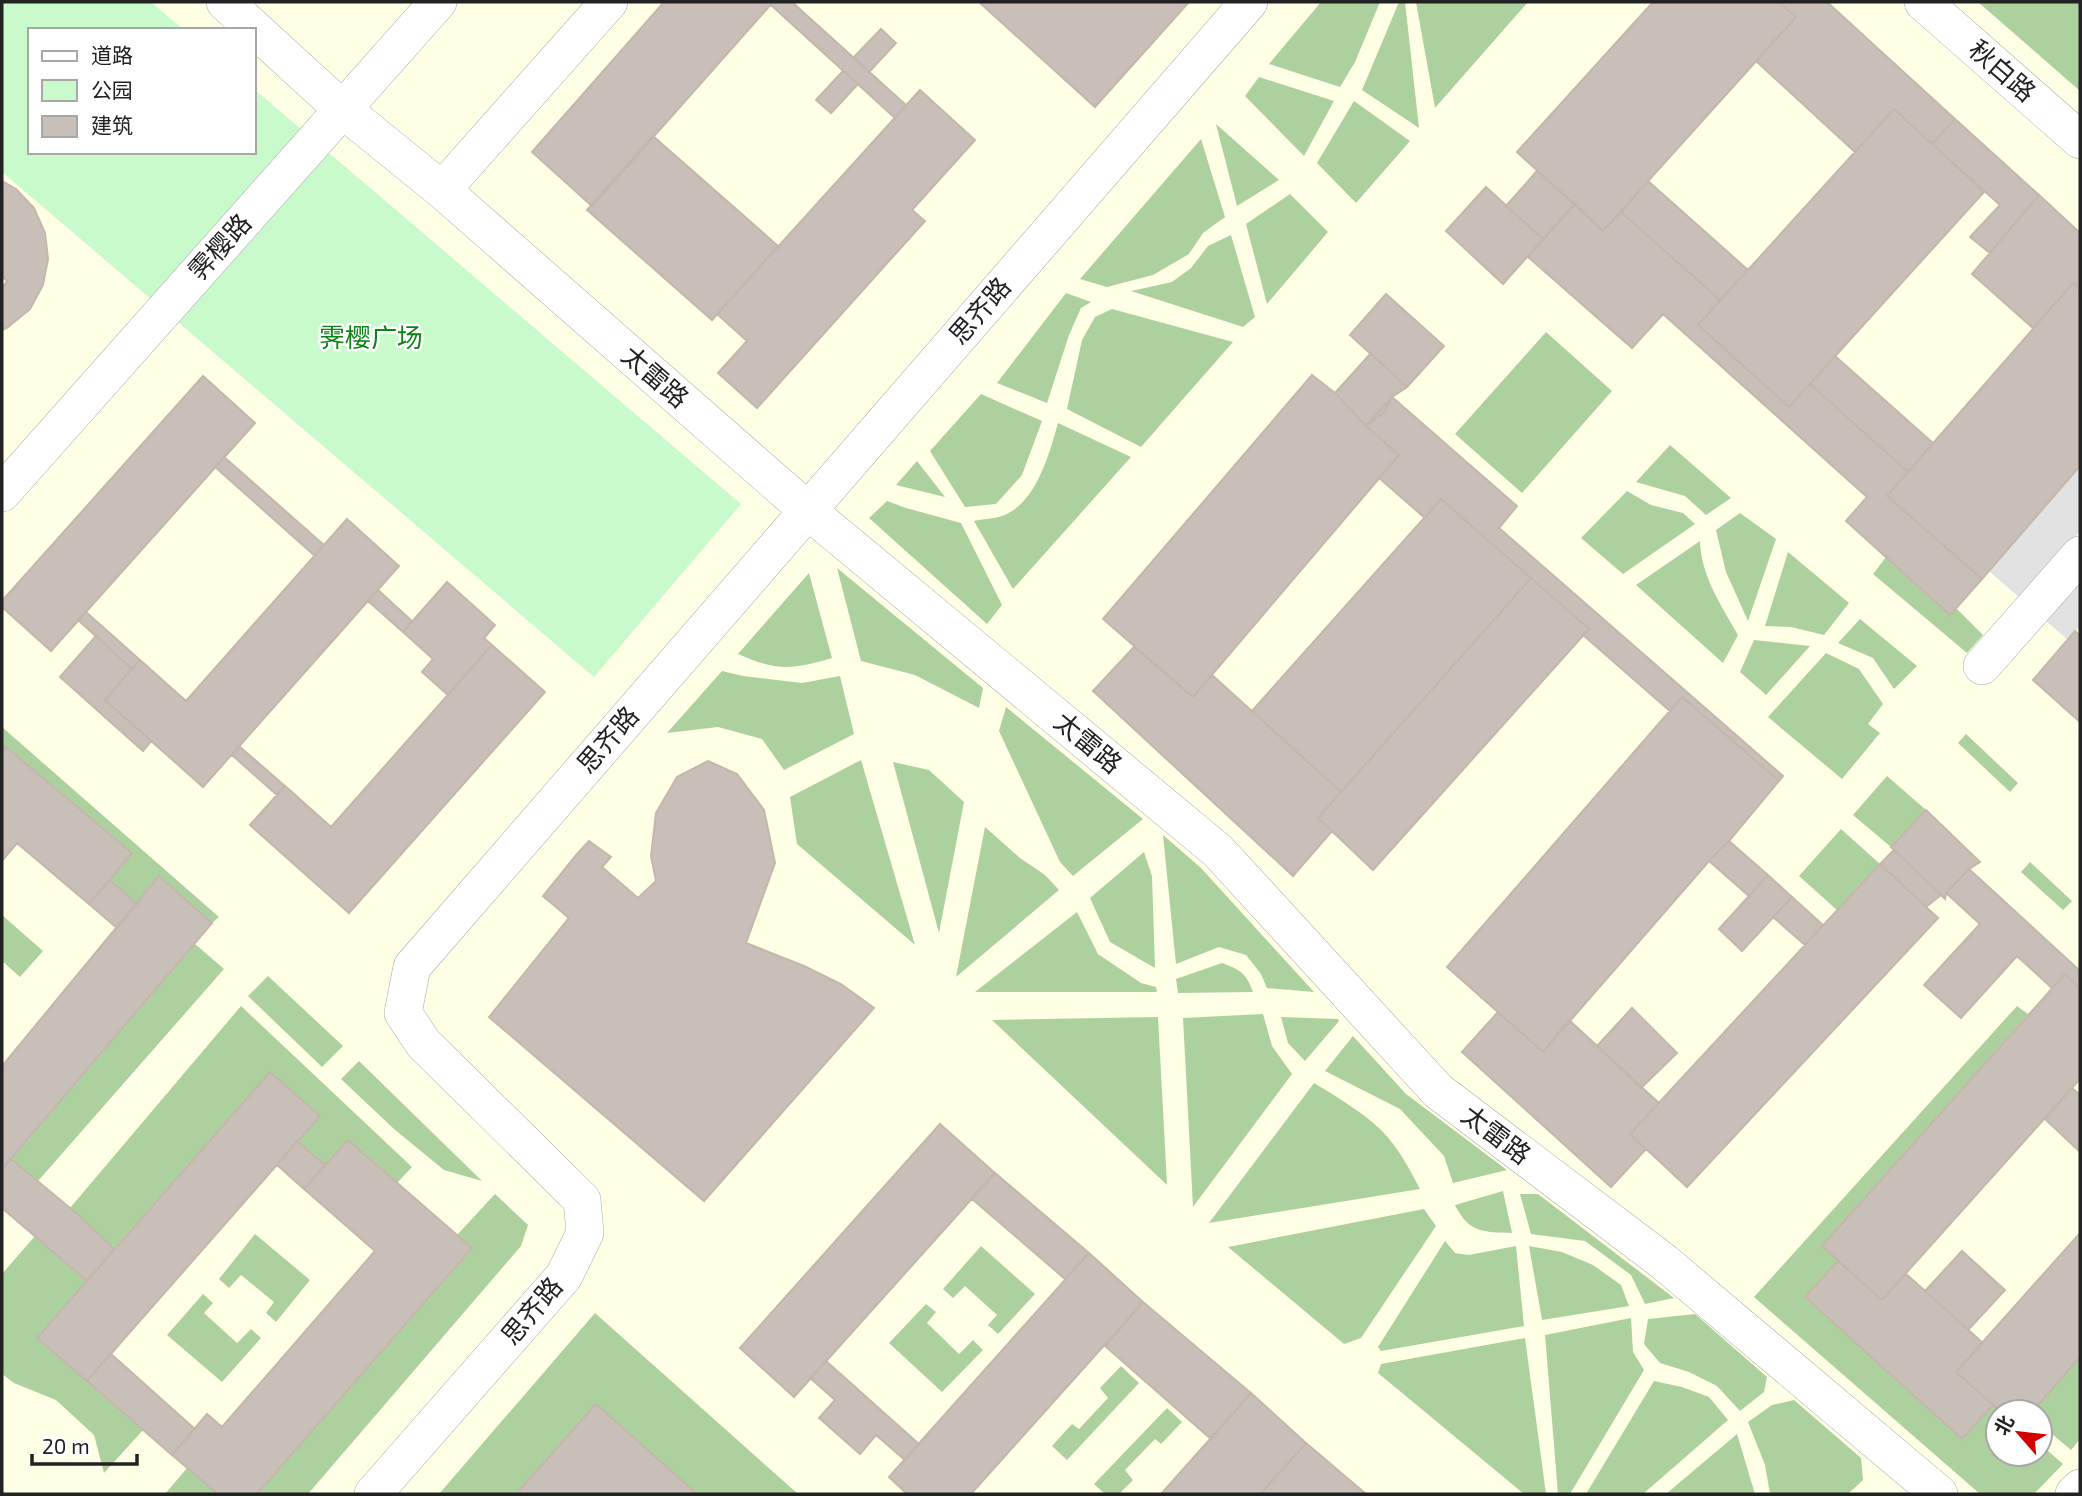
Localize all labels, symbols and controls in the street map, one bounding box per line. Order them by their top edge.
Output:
legend [28,28,256,154]
street label: 秋白路 [1963,33,2043,107]
text: 道路 [91,42,133,67]
text: 公园 [91,77,133,102]
text: 建筑 [91,112,133,137]
street label: 霁樱路 [181,207,257,285]
street label: 思齐路 [942,270,1016,350]
park label: 霁樱广场 [319,321,423,352]
street label: 太雷路 [616,339,696,413]
street label: 思齐路 [570,699,644,779]
street label: 太雷路 [1049,705,1129,779]
street label: 太雷路 [1456,1098,1537,1170]
street label: 思齐路 [494,1270,568,1350]
north arrow [1984,1398,2054,1468]
text: 北 [1989,1411,2018,1439]
scale bar [32,1422,136,1466]
text: 20 m [42,1433,90,1458]

